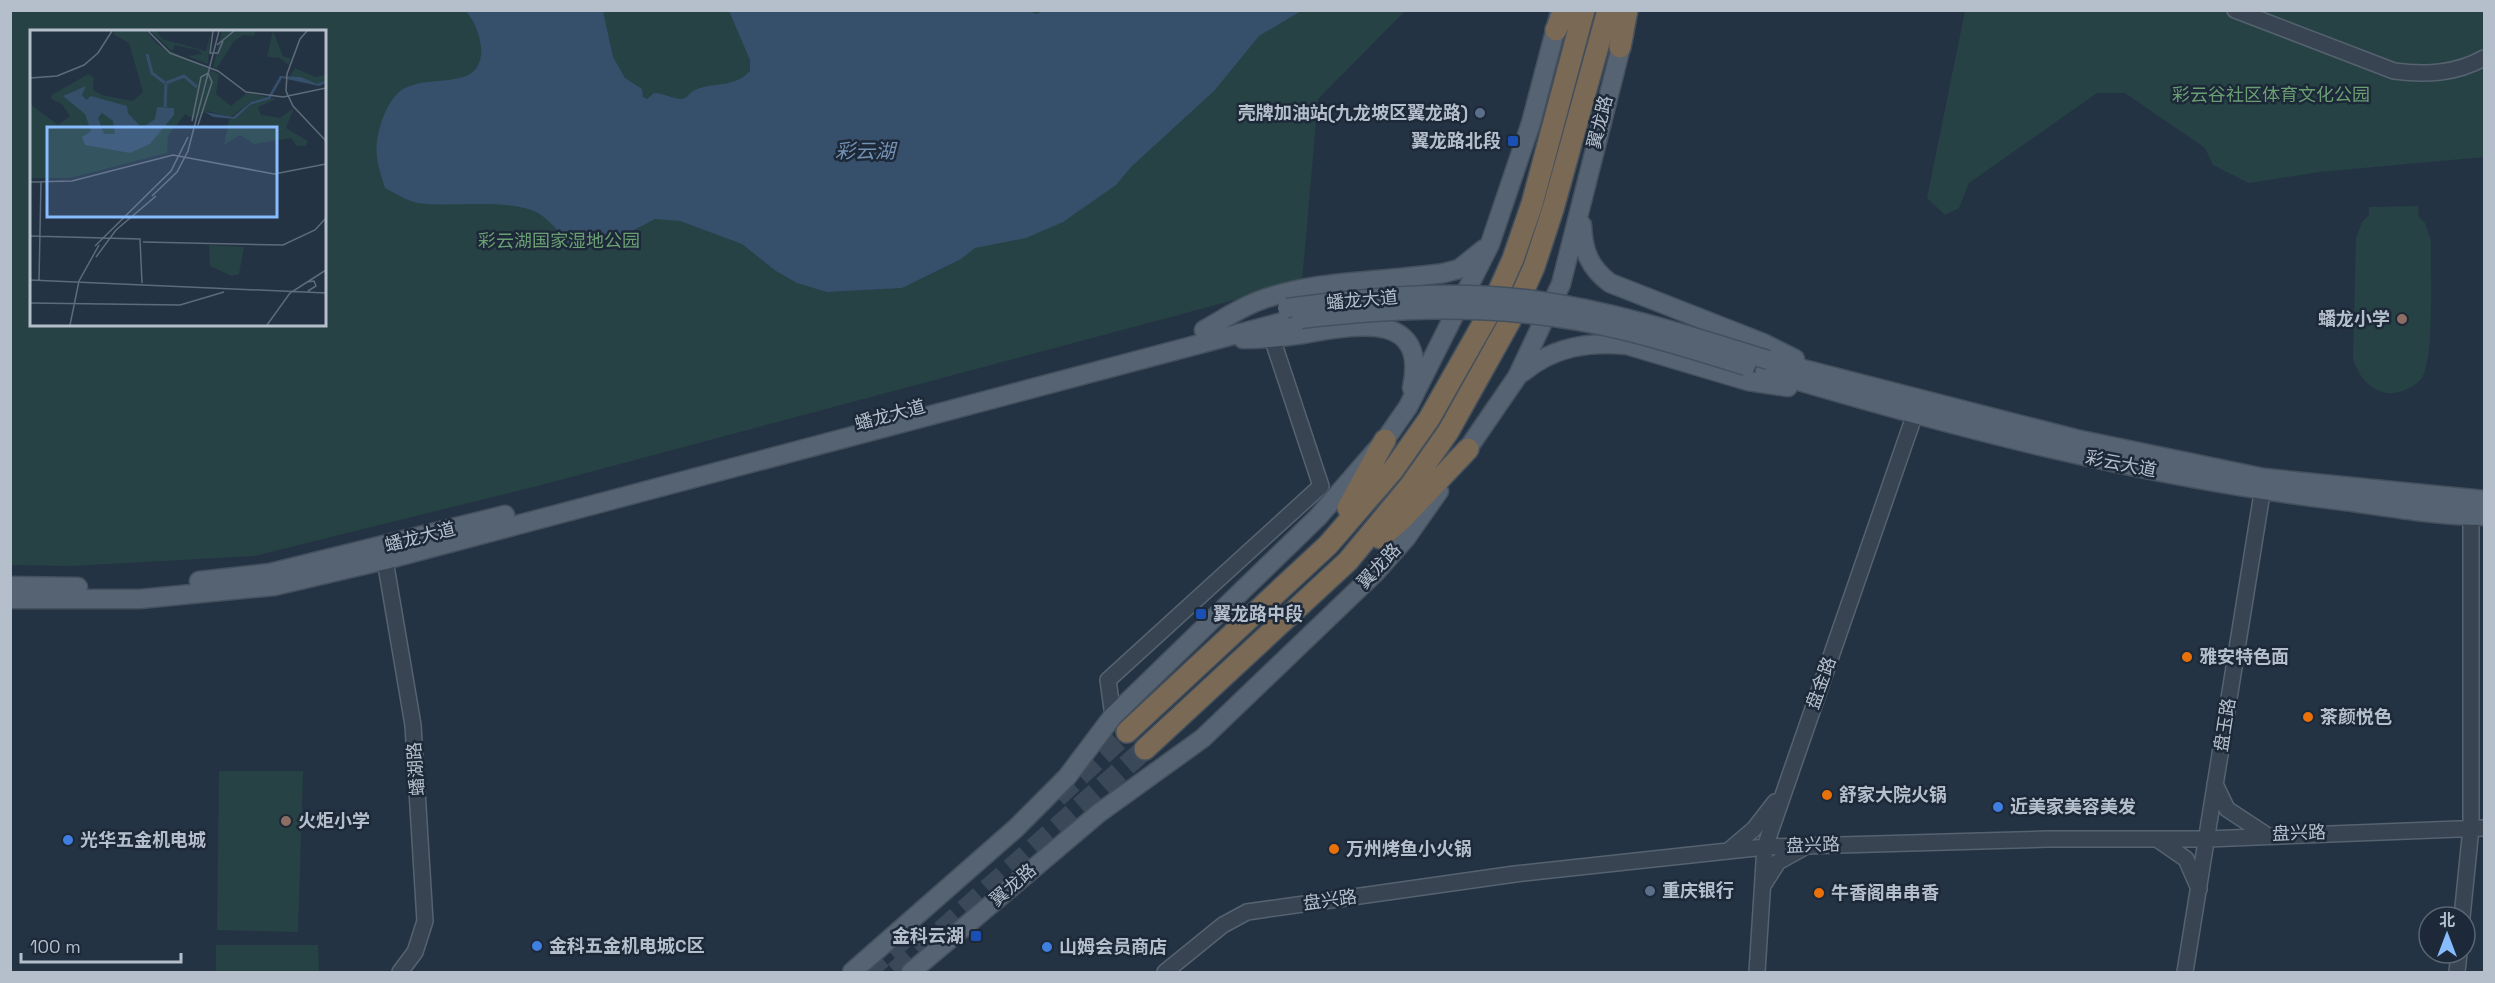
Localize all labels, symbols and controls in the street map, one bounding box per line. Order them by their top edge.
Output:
inset map [30,30,326,326]
park label: 彩云谷社区体育文化公园 [2172,83,2370,106]
street label: 翼龙路 [1582,93,1617,151]
place label: 壳牌加油站(九龙坡区翼龙路) [1238,101,1468,124]
marker: 壳牌加油站(九龙坡区翼龙路) [1473,106,1487,120]
place label: 翼龙路北段 [1411,129,1501,152]
marker: 翼龙路北段 [1506,134,1520,148]
water label: 彩云湖 [835,138,898,164]
park label: 彩云湖国家湿地公园 [478,229,640,252]
street label: 蟠龙大道 [1325,285,1399,314]
place label: 蟠龙小学 [2318,307,2390,330]
marker: 蟠龙小学 [2395,312,2409,326]
street label: 蟠龙大道 [852,394,928,435]
street label: 彩云大道 [2084,445,2159,482]
street label: 蟠龙大道 [382,517,458,556]
street label: 翼龙路 [1352,538,1405,593]
place label: 翼龙路中段 [1213,602,1303,625]
marker: 翼龙路中段 [1194,607,1208,621]
place label: 雅安特色面 [2199,645,2289,668]
marker: 雅安特色面 [2180,650,2194,664]
street label: 盘金路 [1800,654,1841,712]
street label: 盘玉路 [2209,696,2240,753]
place label: 茶颜悦色 [2320,705,2392,728]
marker: 茶颜悦色 [2301,710,2315,724]
street label: 蟠湖路 [402,741,429,797]
place label: 舒家大院火锅 [1839,783,1947,806]
marker: 舒家大院火锅 [1820,788,1834,802]
place label: 近美家美容美发 [2010,795,2136,818]
marker: 近美家美容美发 [1991,800,2005,814]
place label: 火炬小学 [298,809,370,832]
marker: 火炬小学 [279,814,293,828]
street label: 盘兴路 [2272,820,2326,845]
place label: 光华五金机电城 [80,828,206,851]
street label: 盘兴路 [1786,832,1840,857]
marker: 光华五金机电城 [61,833,75,847]
place label: 万州烤鱼小火锅 [1346,837,1472,860]
marker: 万州烤鱼小火锅 [1327,842,1341,856]
street label: 翼龙路 [985,858,1041,911]
place label: 重庆银行 [1662,879,1734,902]
place label: 牛香阁串串香 [1831,881,1939,904]
street label: 盘兴路 [1302,884,1358,915]
marker: 重庆银行 [1643,884,1657,898]
marker: 牛香阁串串香 [1812,886,1826,900]
north arrow [2417,905,2477,965]
text: 北 [2439,910,2455,931]
place label: 金科云湖 [892,924,964,947]
scale bar [21,926,182,964]
marker: 金科云湖 [969,929,983,943]
place label: 金科五金机电城C区 [549,934,705,957]
text: 100 m [30,935,81,958]
place label: 山姆会员商店 [1059,935,1167,958]
marker: 金科五金机电城C区 [530,939,544,953]
marker: 山姆会员商店 [1040,940,1054,954]

